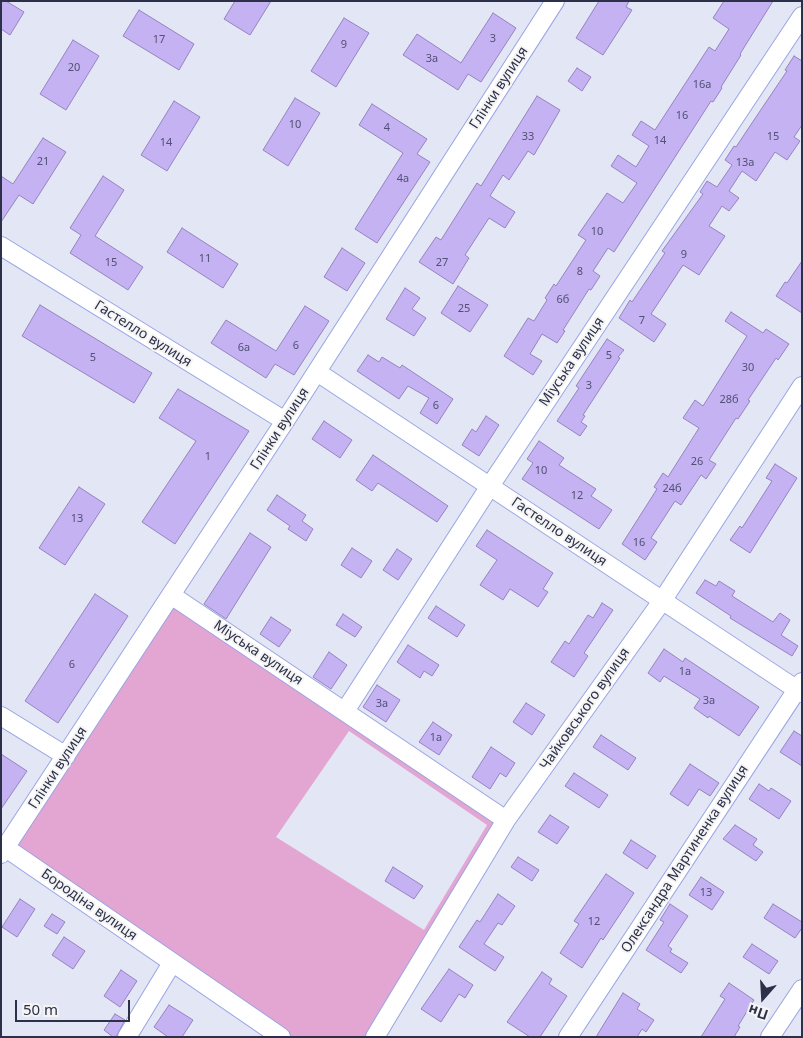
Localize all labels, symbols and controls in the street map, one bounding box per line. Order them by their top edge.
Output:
house number: 3 [490,32,496,46]
house number: 17 [153,33,165,47]
house number: 9 [341,38,347,52]
street label: Глінки вулиця [466,44,532,132]
house number: 3а [426,52,438,66]
house number: 20 [68,61,80,75]
house number: 16а [693,78,711,92]
house number: 16 [676,109,688,123]
house number: 10 [289,118,301,132]
house number: 4 [384,121,390,135]
house number: 33 [522,130,534,144]
house number: 15 [767,130,779,144]
house number: 14 [654,134,666,148]
house number: 14 [160,136,172,150]
house number: 21 [37,155,49,169]
house number: 13а [736,156,754,170]
house number: 4а [397,172,409,186]
house number: 10 [591,225,603,239]
house number: 9 [681,248,687,262]
house number: 11 [199,252,211,266]
house number: 15 [105,256,117,270]
house number: 27 [436,256,448,270]
house number: 8 [577,265,583,279]
house number: 6б [557,293,569,307]
street label: Гастелло вулиця [91,297,195,371]
house number: 25 [458,302,470,316]
street label: Міуська вулиця [536,314,608,410]
house number: 7 [639,314,645,328]
house number: 6 [293,339,299,353]
house number: 6а [238,341,250,355]
house number: 5 [606,349,612,363]
house number: 5 [90,351,96,365]
house number: 30 [742,361,754,375]
house number: 3 [586,379,592,393]
street label: Глінки вулиця [247,385,313,473]
house number: 28б [719,393,739,407]
house number: 6 [433,399,439,413]
house number: 1 [205,450,211,464]
house number: 26 [691,455,703,469]
house number: 10 [535,464,547,478]
house number: 24б [662,482,682,496]
house number: 12 [571,489,583,503]
street label: Гастелло вулиця [508,494,610,570]
house number: 13 [71,512,83,526]
house number: 16 [633,536,645,550]
street label: Міуська вулиця [210,617,306,689]
street label: Чайковського вулиця [537,645,633,773]
house number: 6 [69,658,75,672]
house number: 1а [679,665,691,679]
house number: 3а [703,694,715,708]
house number: 3а [376,697,388,711]
street label: Глінки вулиця [25,724,91,812]
house number: 1а [430,731,442,745]
street label: Олександра Мартиненка вулиця [618,762,752,956]
street label: Бородіна вулиця [38,866,140,944]
house number: 13 [700,886,712,900]
house number: 12 [588,915,600,929]
north arrow [738,973,788,1023]
scale bar [18,990,132,1022]
text: 50 m [23,999,58,1019]
text: Пн [745,1000,770,1025]

